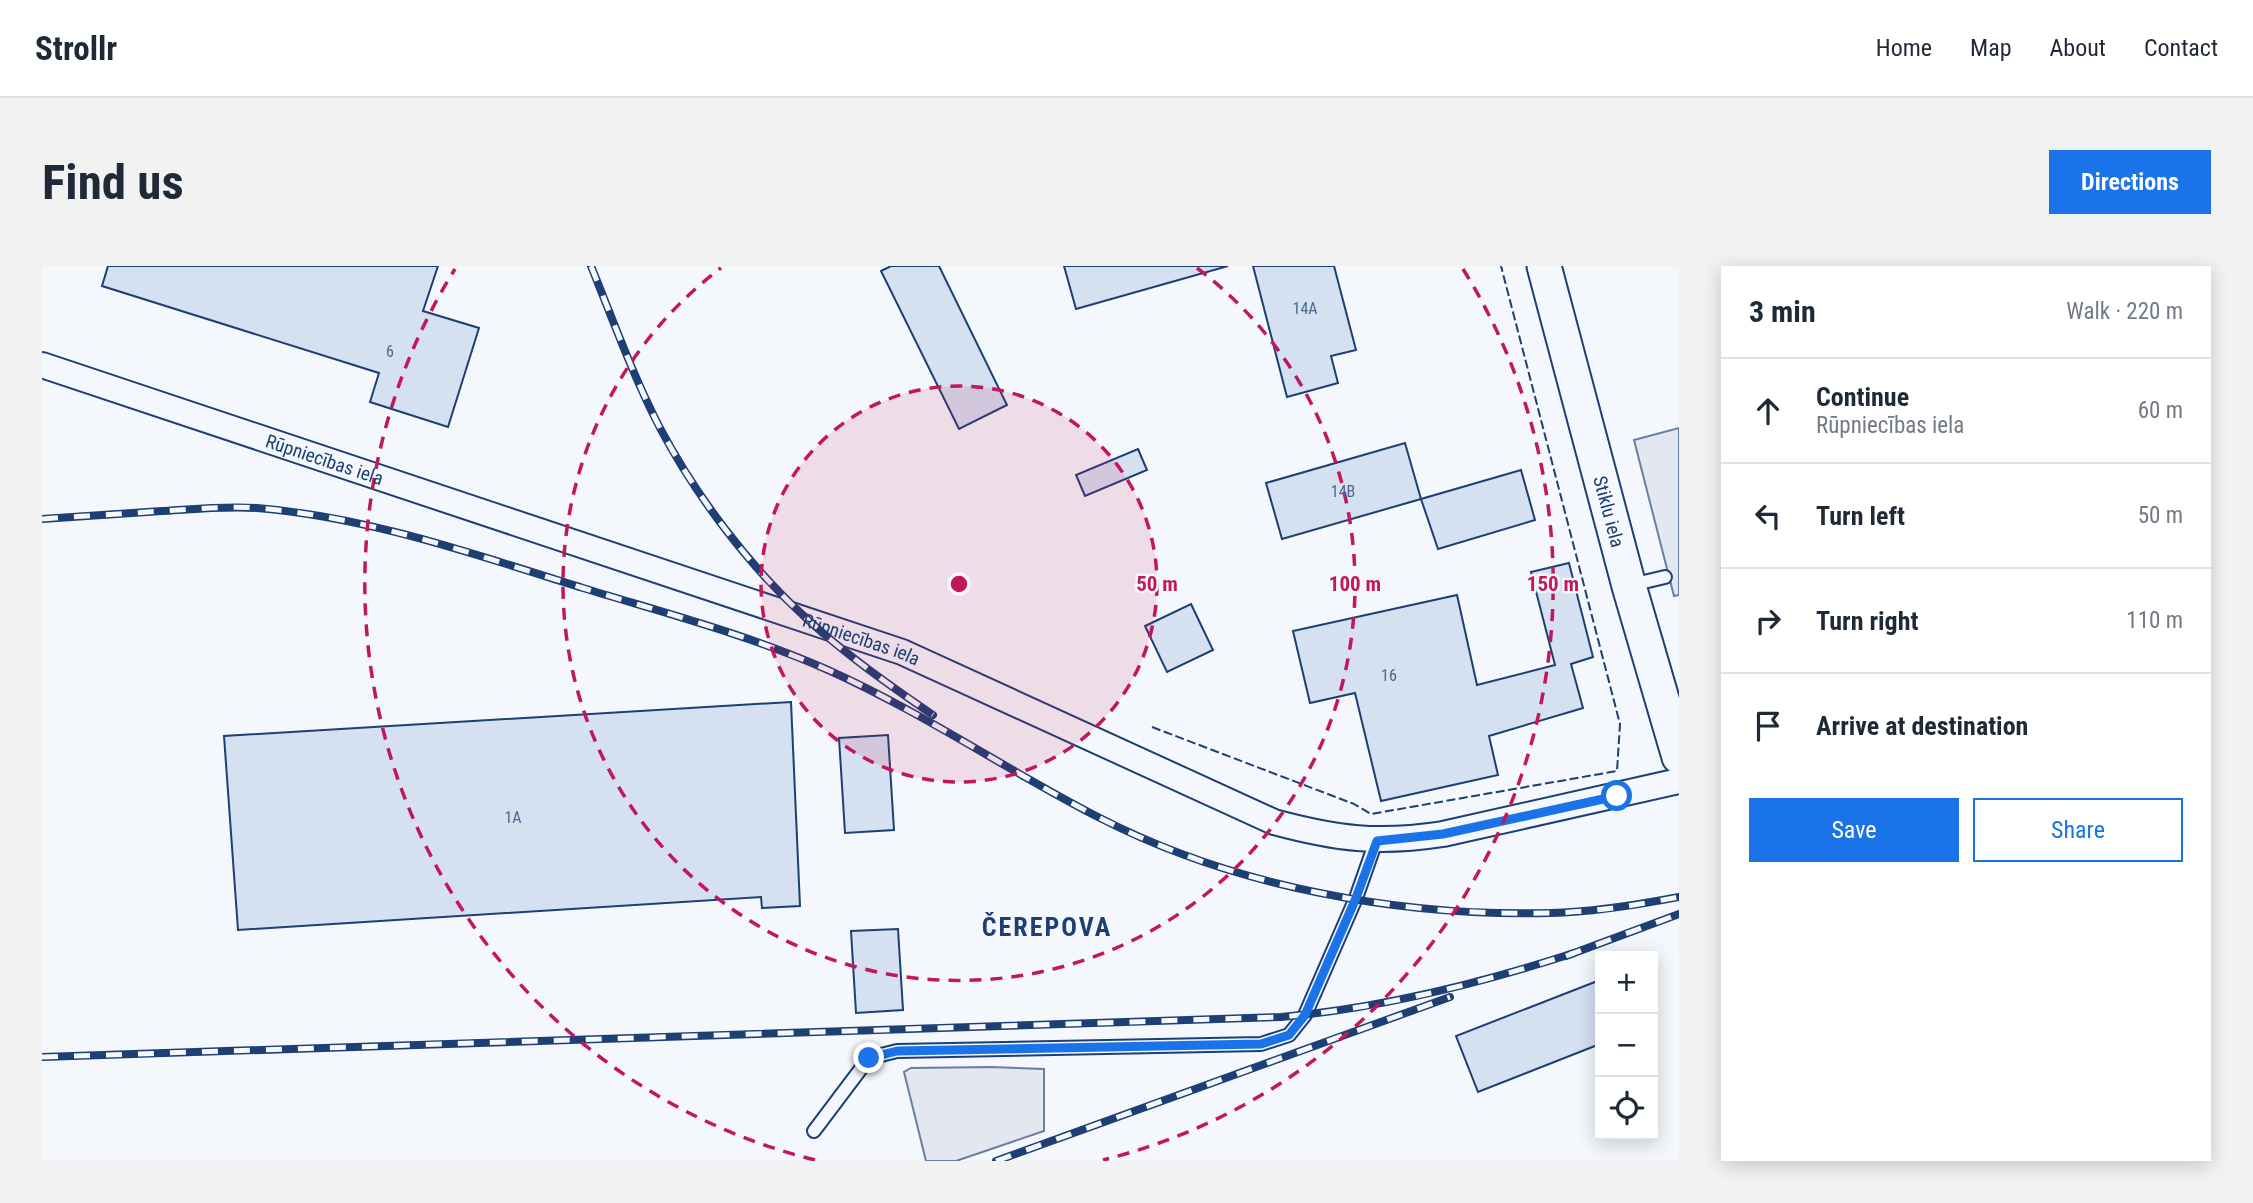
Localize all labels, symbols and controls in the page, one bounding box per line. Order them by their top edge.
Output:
text: Strollr [35,29,117,68]
text: Home [1876,34,1932,62]
text: Map [1970,34,2012,62]
text: About [2050,34,2106,62]
text: Contact [2144,34,2218,62]
button: Directions [2049,150,2211,214]
text: Find us [42,154,184,211]
text: 3 min [1749,294,1816,329]
text: Walk · 220 m [2066,298,2183,325]
house number: 14A [1292,299,1318,318]
house number: 6 [386,342,394,361]
text: Continue [1816,382,1909,412]
icon: ahead [1749,392,1787,430]
text: 60 m [2138,397,2183,424]
text: Rūpniecības iela [1816,412,1964,439]
street label: Rūpniecības iela [263,429,386,490]
street label: Stiklu iela [1588,473,1629,550]
house number: 14B [1331,482,1355,501]
icon: left [1749,497,1787,535]
text: Turn left [1816,501,1905,531]
text: 50 m [2138,502,2183,529]
centre of rings [947,572,971,596]
text: 50 m [1136,572,1178,596]
text: 100 m [1329,572,1381,596]
text: 150 m [1527,572,1579,596]
icon: right [1749,602,1787,640]
text: Turn right [1816,606,1918,636]
text: 110 m [2126,607,2183,634]
street label: Rūpniecības iela [800,609,924,671]
house number: 16 [1381,666,1397,685]
icon: arrive [1749,707,1787,745]
text: Arrive at destination [1816,711,2028,741]
route start [1601,780,1632,811]
button: Save [1749,798,1959,862]
button: Share [1973,798,2183,862]
house number: 1A [504,808,522,827]
district label: ČEREPOVA [982,912,1112,942]
map controls [1595,951,1658,1140]
button: + [1595,951,1658,1014]
button: − [1595,1014,1658,1077]
route end [853,1042,884,1073]
button: locate [1595,1077,1658,1140]

